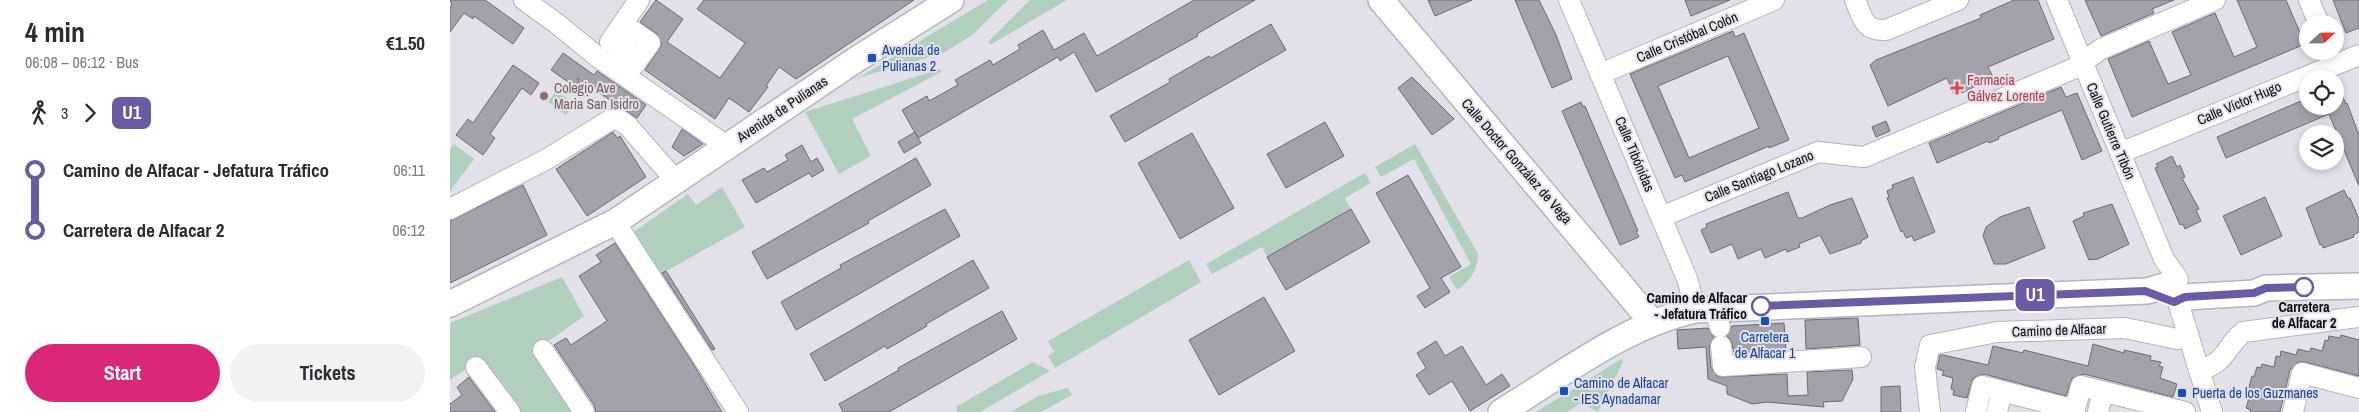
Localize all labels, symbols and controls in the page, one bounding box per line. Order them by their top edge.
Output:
street label: Calle Cristóbal Colón [1634,8,1740,66]
text: 4 min [25,13,85,51]
north arrow [2299,15,2344,60]
map controls [2299,15,2344,170]
text: €1.50 [386,30,425,56]
place label: Avenida de Pulianas 2 [881,41,940,75]
text: 06:08 – 06:12 · Bus [25,51,139,73]
marker: Avenida de Pulianas 2 [866,52,878,64]
button: locate [2299,70,2344,115]
place label: Farmacia Gálvez Lorente [1967,71,2045,105]
street label: Avenida de Pulianas [732,72,831,147]
street label: Calle Víctor Hugo [2194,77,2284,129]
place label: Colegio Ave Maria San Isidro [554,79,639,113]
street label: Calle Gutierre Tibón [2082,80,2140,182]
marker: Farmacia Gálvez Lorente [1951,82,1963,94]
marker: Colegio Ave Maria San Isidro [538,90,550,102]
street label: Calle Doctor González de Vega [1458,95,1577,228]
icon: walk [25,99,53,127]
icon: forward [76,99,104,127]
text: U1 [122,100,141,125]
text: 3 [61,102,68,124]
street label: Calle Tibónidas [1611,114,1659,195]
button: layers [2299,125,2344,170]
street label: Calle Santiago Lozano [1702,146,1816,206]
text: Camino de Alfacar - Jefatura Tráfico [63,157,329,183]
text: 06:11 [393,159,425,181]
text: Carretera de Alfacar 2 [63,217,224,243]
text: 06:12 [392,219,425,241]
marker: Carretera de Alfacar 2 [2294,277,2314,297]
line badge: U1 [2012,279,2058,311]
text: U1 [2026,282,2044,307]
place label: Camino de Alfacar - Jefatura Tráfico [1647,289,1748,323]
marker: Camino de Alfacar - Jefatura Tráfico [1751,296,1771,316]
place label: Carretera de Alfacar 2 [2272,298,2336,332]
marker: Carretera de Alfacar 1 [1759,315,1771,327]
street label: Camino de Alfacar [2011,319,2107,341]
place label: Carretera de Alfacar 1 [1735,328,1796,362]
button: Start [25,344,220,402]
button: Tickets [230,344,425,402]
place label: Camino de Alfacar - IES Aynadamar [1574,374,1669,408]
place label: Puerta de los Guzmanes [2192,384,2319,402]
marker: Camino de Alfacar - IES Aynadamar [1558,385,1570,397]
marker: Puerta de los Guzmanes [2176,387,2188,399]

